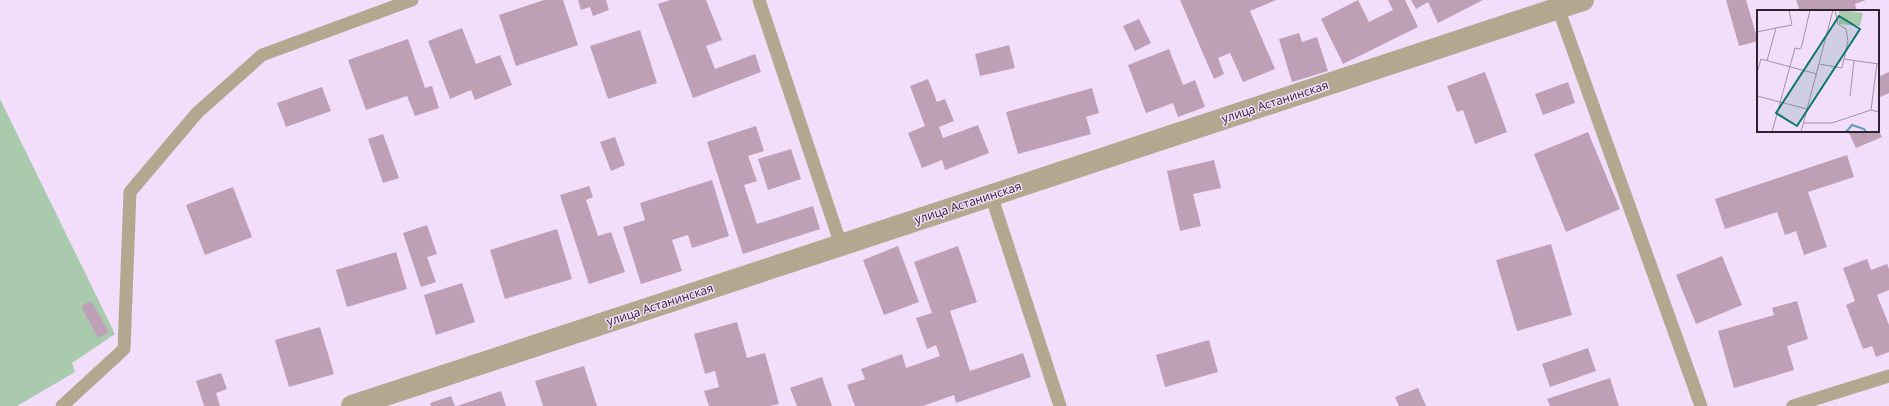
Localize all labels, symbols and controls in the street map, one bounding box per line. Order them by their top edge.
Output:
inset map [1757,10,1879,132]
street label: улица Астанинская [1219,76,1331,127]
street label: улица Астанинская [912,177,1024,228]
street label: улица Астанинская [604,279,716,330]

